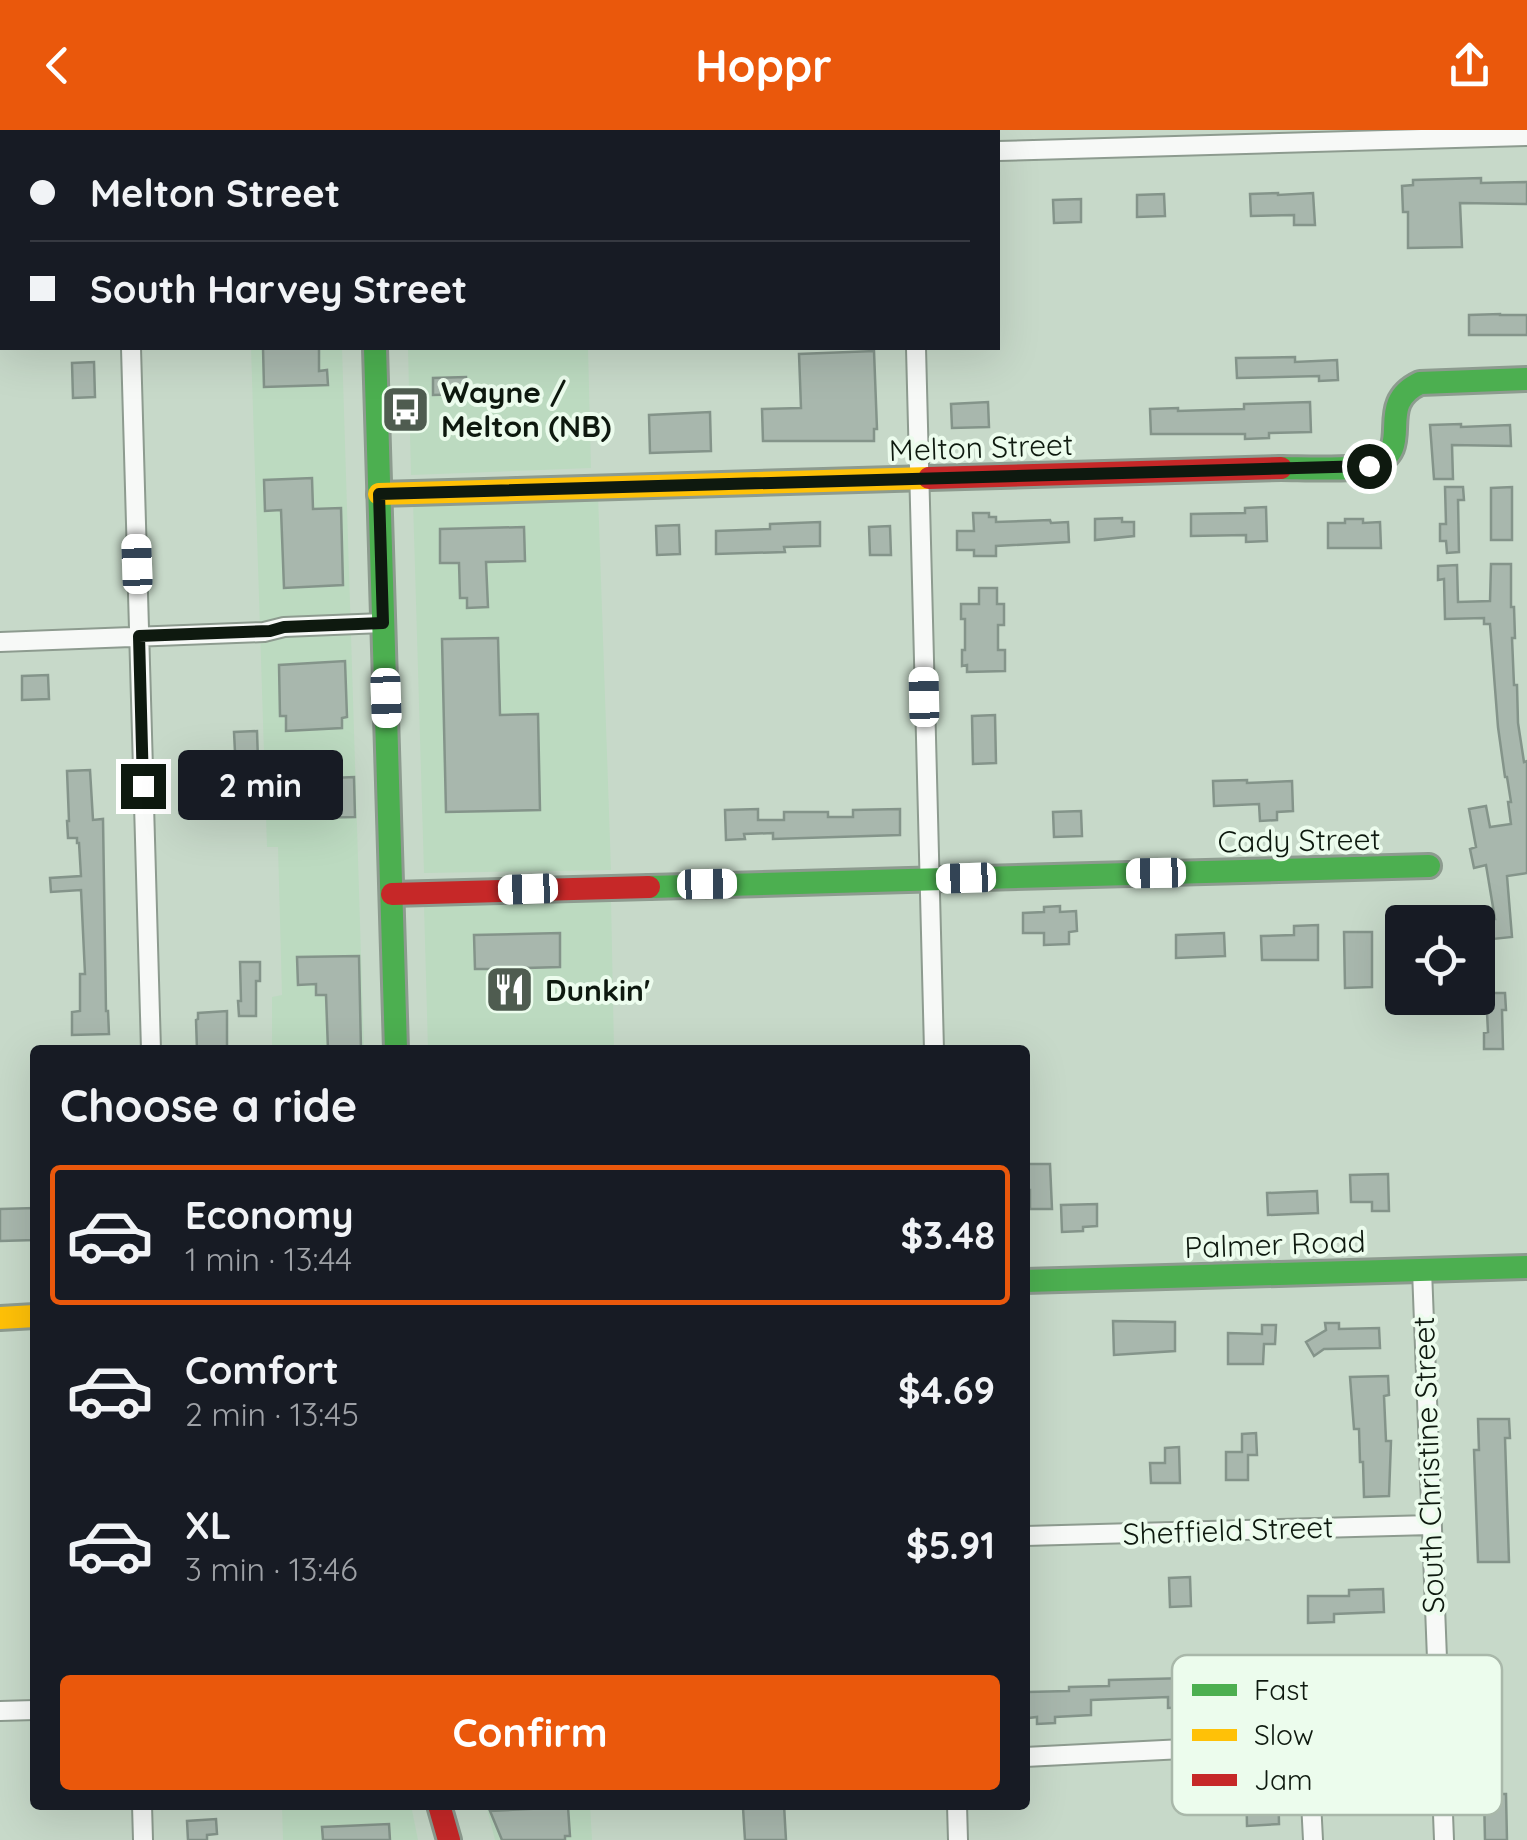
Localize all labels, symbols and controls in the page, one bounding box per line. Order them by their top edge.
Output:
text: Hoppr [695,37,832,93]
icon: back [30,38,85,93]
icon: share [1442,38,1497,93]
text: Melton Street [90,169,340,217]
text: South Harvey Street [90,265,467,313]
place label: Wayne / Melton (NB) [441,373,612,445]
bus stop icon: Wayne / Melton (NB) [380,383,432,435]
street label: Melton Street [888,425,1074,469]
route start [1347,444,1392,489]
car [121,533,153,595]
car [370,667,402,729]
car [908,667,940,727]
callout: 2 min [178,751,343,821]
route end [121,764,166,809]
text: 2 min [219,765,302,805]
street label: Cady Street [1217,820,1381,860]
car [1126,857,1186,889]
car [935,862,997,894]
car [677,868,737,900]
car [497,873,559,905]
map controls [1385,905,1495,1015]
button: locate [1385,905,1495,1015]
restaurant icon: Dunkin' [484,964,536,1016]
place label: Dunkin' [545,971,650,1009]
text: Choose a ride [60,1077,357,1133]
icon: car [65,1190,155,1280]
text: Economy [185,1191,354,1239]
text: $3.48 [900,1211,995,1259]
street label: Palmer Road [1184,1222,1366,1266]
text: 1 min · 13:44 [185,1239,352,1279]
street label: South Christine Street [1404,1316,1452,1614]
icon: car [65,1345,155,1435]
text: Comfort [185,1346,339,1394]
text: $4.69 [898,1366,995,1414]
text: 2 min · 13:45 [185,1394,359,1434]
icon: car [65,1500,155,1590]
text: XL [185,1501,231,1549]
street label: Sheffield Street [1122,1507,1334,1553]
text: $5.91 [906,1521,995,1569]
text: 3 min · 13:46 [185,1549,357,1589]
legend [1172,1655,1502,1815]
text: Fast [1254,1672,1309,1707]
button: Confirm [60,1675,1000,1790]
text: Slow [1254,1717,1314,1752]
text: Jam [1254,1762,1313,1797]

